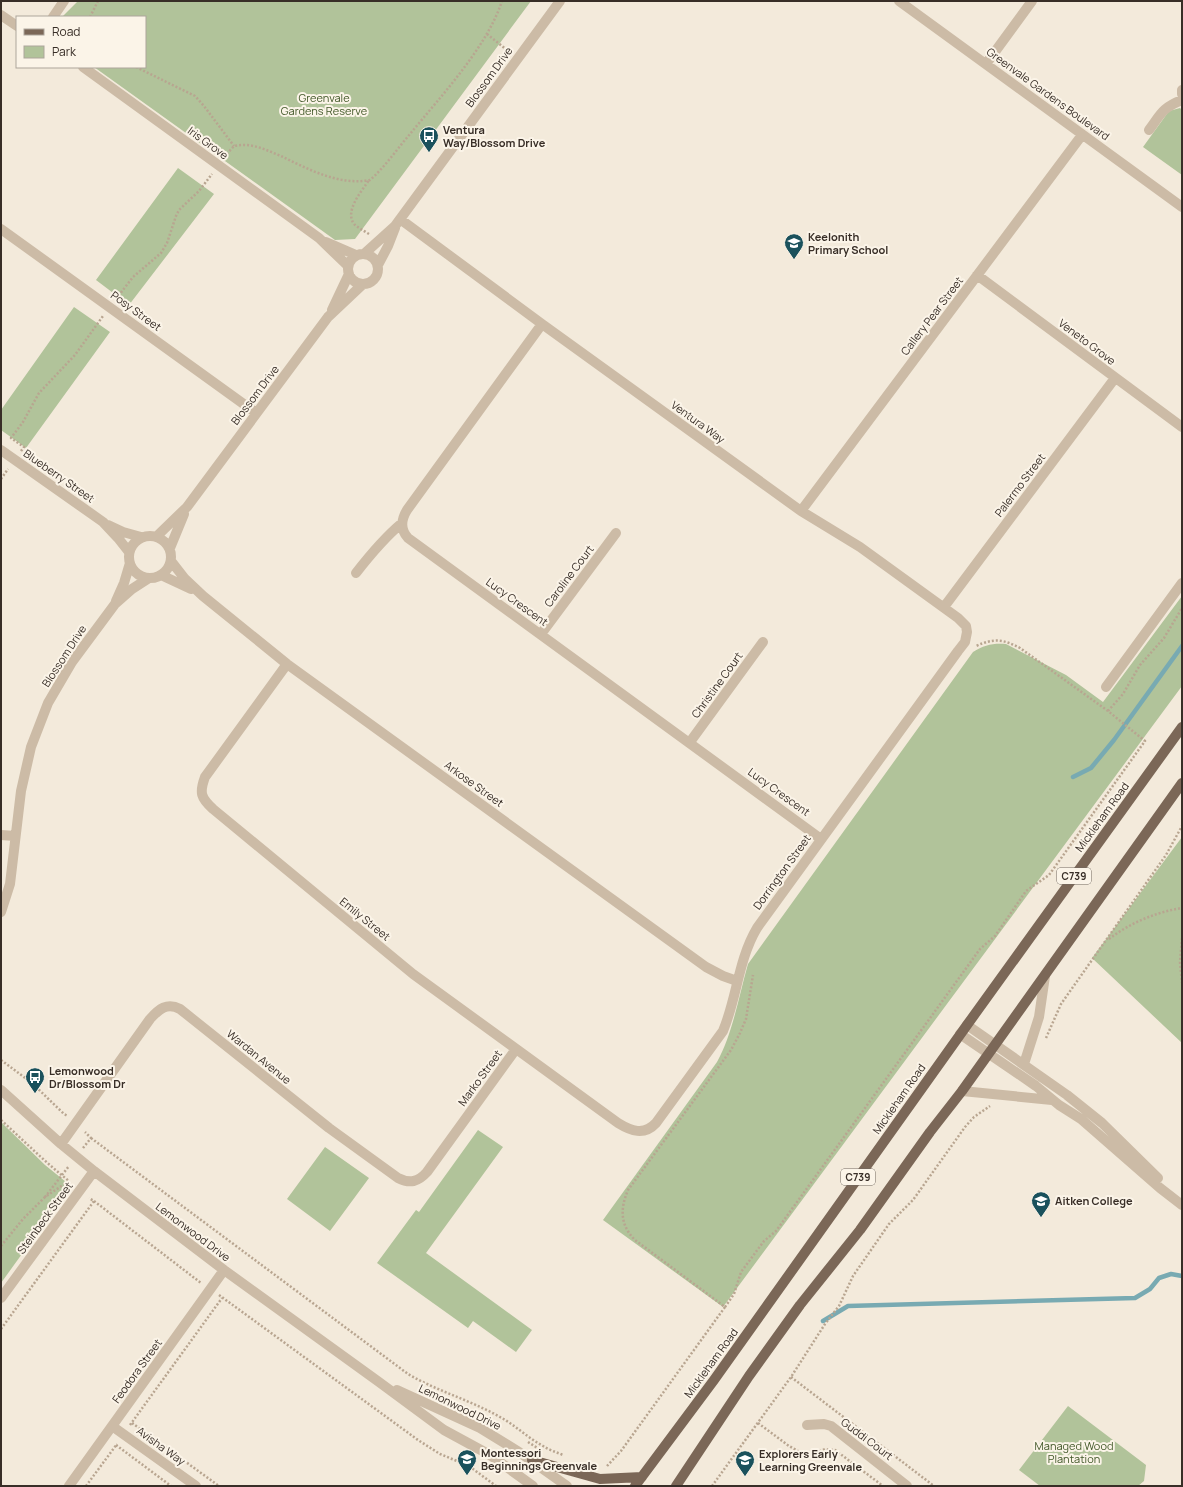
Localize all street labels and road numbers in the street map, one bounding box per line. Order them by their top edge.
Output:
street label: Blossom Drive [462,43,516,110]
street label: Greenvale Gardens Boulevard [984,44,1113,143]
street label: Iris Grove [185,123,232,163]
street label: Callery Pear Street [897,273,966,358]
street label: Posy Street [108,287,165,334]
street label: Veneto Grove [1056,315,1119,368]
street label: Blossom Drive [227,361,282,428]
street label: Ventura Way [668,397,728,446]
street label: Blueberry Street [21,446,98,506]
street label: Palermo Street [991,450,1048,519]
street label: Caroline Court [540,542,597,610]
street label: Lucy Crescent [483,574,551,629]
street label: Blossom Drive [38,621,90,690]
street label: Christine Court [688,649,746,721]
street label: Arkose Street [442,757,507,810]
street label: Lucy Crescent [745,764,813,819]
street label: Mickleham Road [1071,779,1132,855]
street label: Dorrington Street [749,831,814,912]
road number: C739 [1057,868,1091,884]
street label: Emily Street [337,894,394,944]
street label: Wardan Avenue [224,1026,295,1088]
street label: Marko Street [454,1047,505,1109]
street label: Mickleham Road [869,1061,928,1137]
road number: C739 [841,1169,875,1185]
street label: Steinbeck Street [13,1179,76,1257]
street label: Lemonwood Drive [153,1199,234,1265]
street label: Mickleham Road [680,1325,741,1401]
street label: Feodora Street [108,1336,165,1406]
street label: Lemonwood Drive [417,1380,504,1433]
street label: Guddi Court [838,1414,896,1463]
street label: Avisha Way [134,1423,189,1468]

